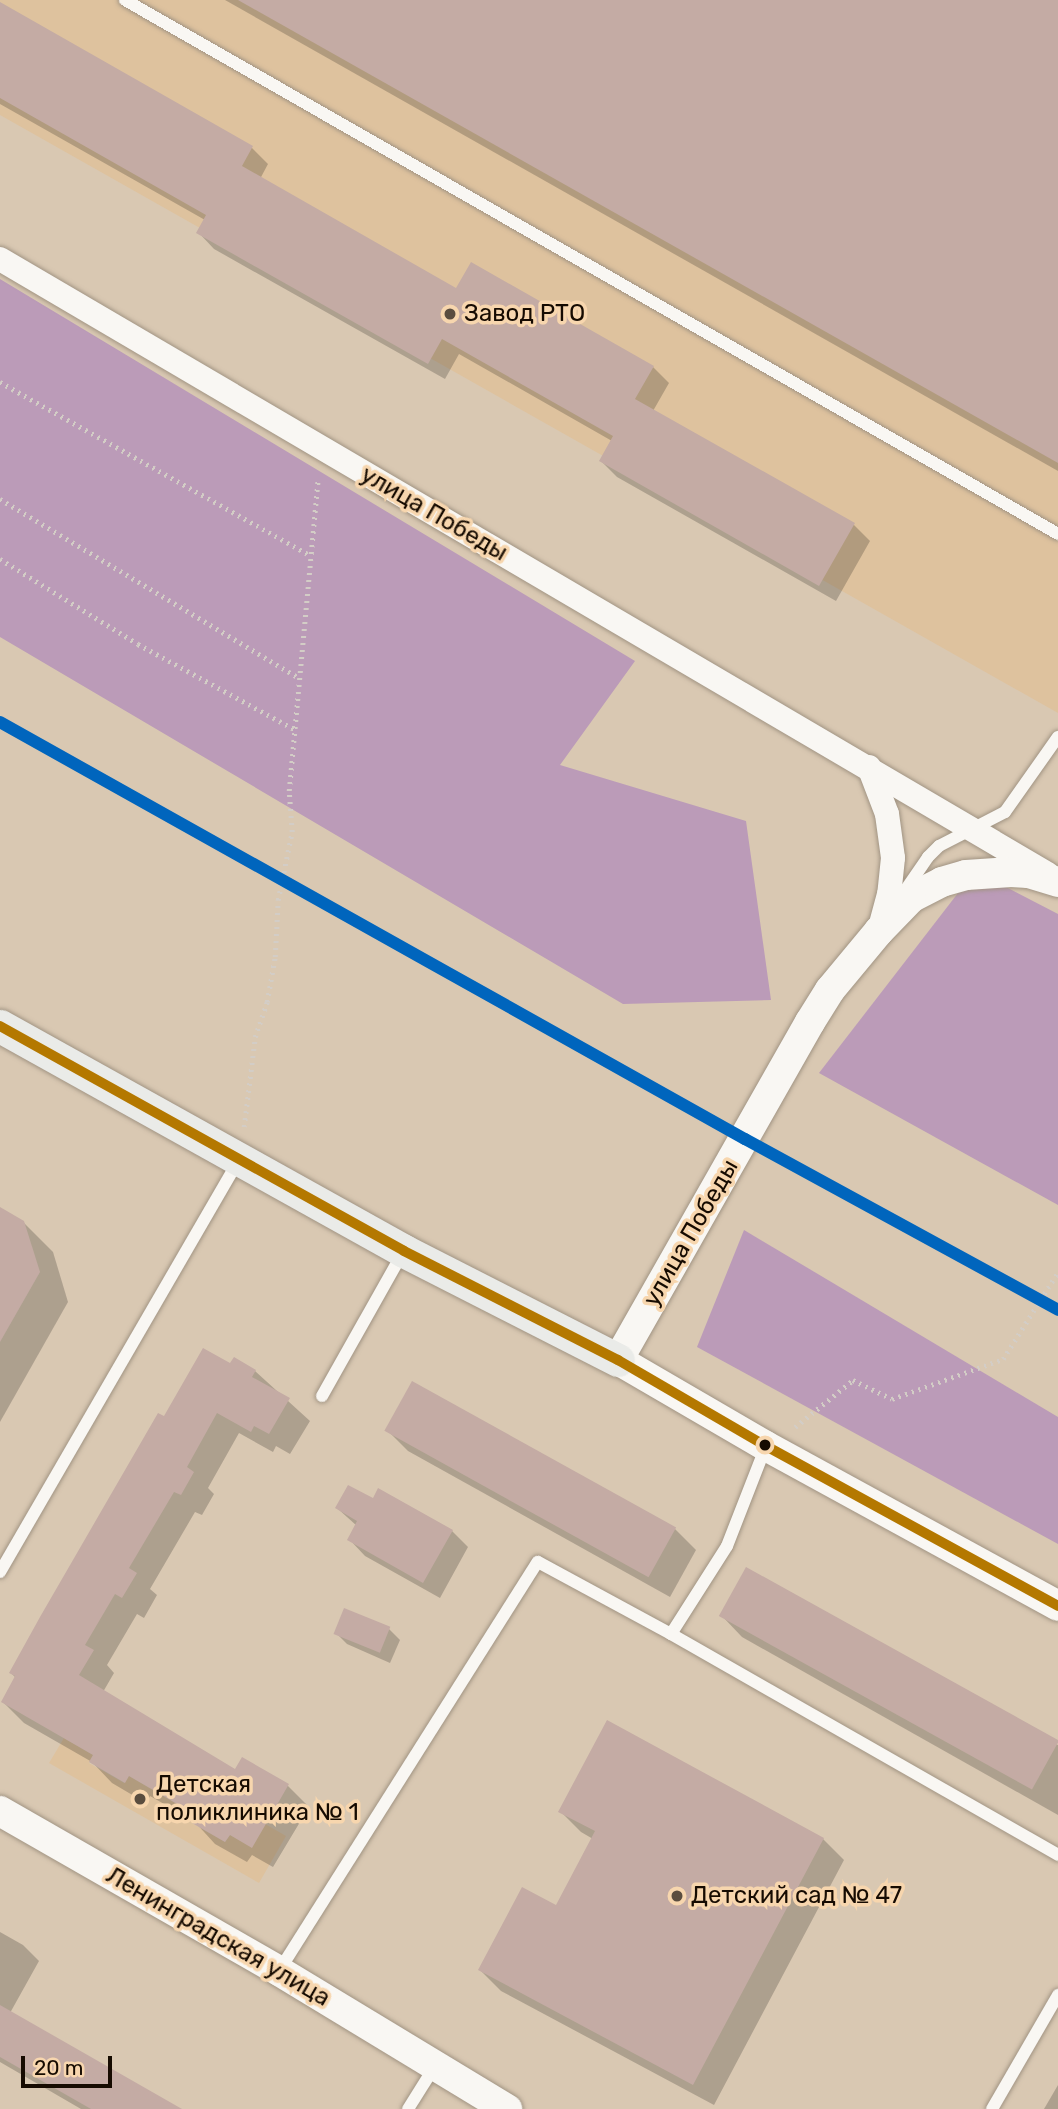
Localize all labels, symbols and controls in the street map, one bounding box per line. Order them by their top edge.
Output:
place label: Завод РТО [464,300,585,328]
marker: Завод РТО [442,306,458,322]
street label: улица Победы [356,460,512,568]
street label: улица Победы [637,1155,745,1311]
unlabelled marker [758,1438,772,1452]
place label: Детская поликлиника № 1 [156,1771,359,1827]
marker: Детская поликлиника № 1 [130,1789,150,1809]
street label: Ленинградская улица [101,1861,335,2013]
place label: Детский сад № 47 [691,1882,902,1910]
marker: Детский сад № 47 [669,1888,685,1904]
scale bar [24,2042,116,2086]
text: 20 m [34,2055,83,2080]

